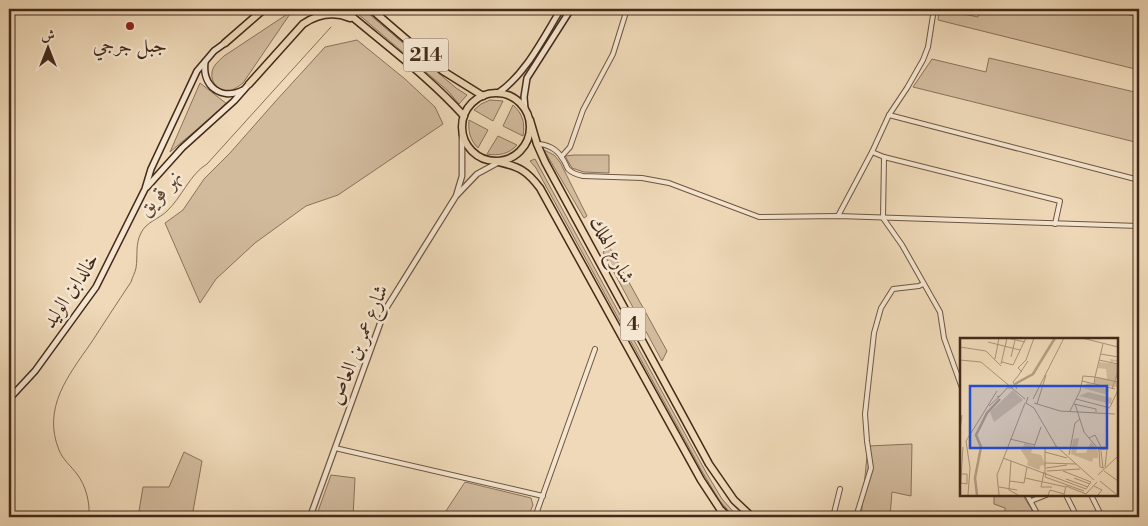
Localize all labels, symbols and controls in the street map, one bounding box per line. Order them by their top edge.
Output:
marker: جبل جرجي [124,20,136,32]
north arrow [22,22,72,72]
text: ش [41,27,55,45]
place label: جبل جرجي [93,34,167,61]
road number: 214 [404,38,448,72]
water label: نهر قويق [132,164,188,222]
street label: شارع الهلك [579,212,639,290]
street label: خالدابن الوليد [37,248,105,334]
street label: شارع عمر بن العاص [324,281,398,410]
road number: 4 [620,308,646,340]
inset map [960,338,1118,496]

